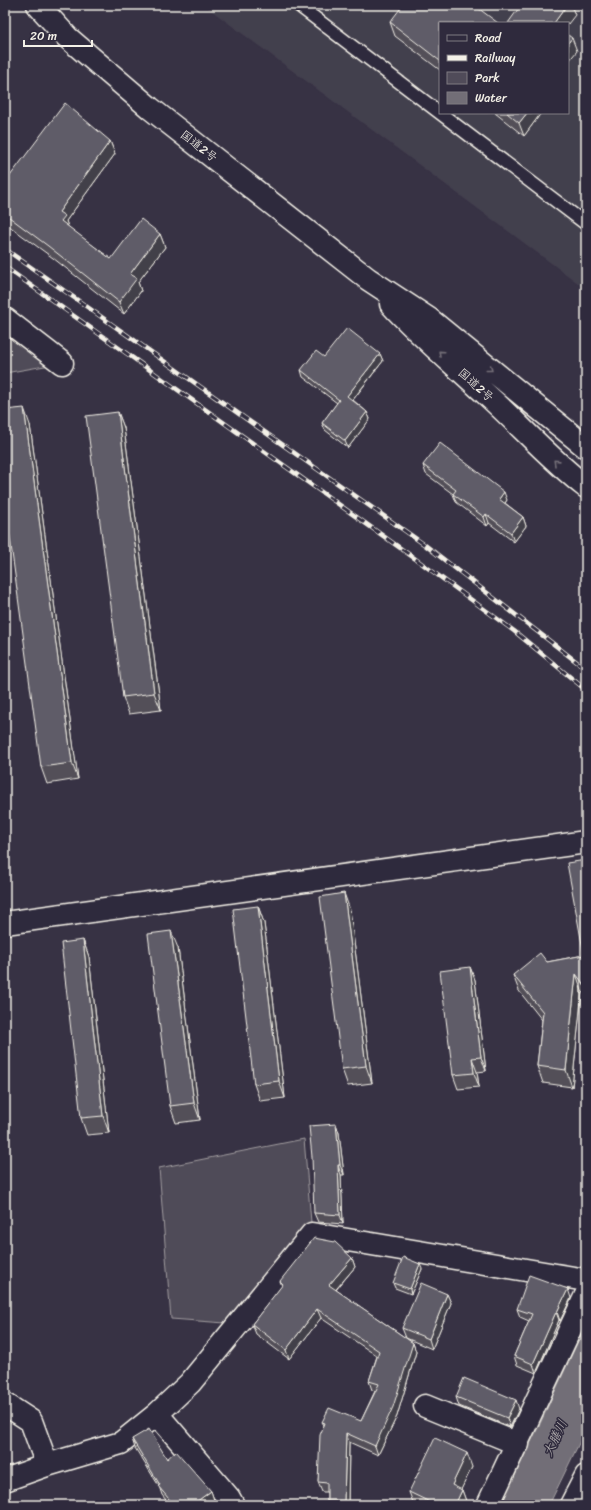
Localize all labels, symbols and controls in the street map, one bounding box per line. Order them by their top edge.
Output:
scale bar [24,22,92,48]
legend [439,22,569,114]
text: 20 m [30,25,57,47]
text: Road [475,27,502,49]
text: Railway [475,47,516,69]
text: Park [475,67,500,89]
text: Water [475,87,508,109]
street label: 国道2号 [175,124,223,168]
one-way arrow [438,351,446,358]
street label: 国道2号 [453,362,499,408]
one-way arrow [485,364,493,371]
one-way arrow [553,459,561,467]
water label: 大膳川 [536,1415,574,1461]

